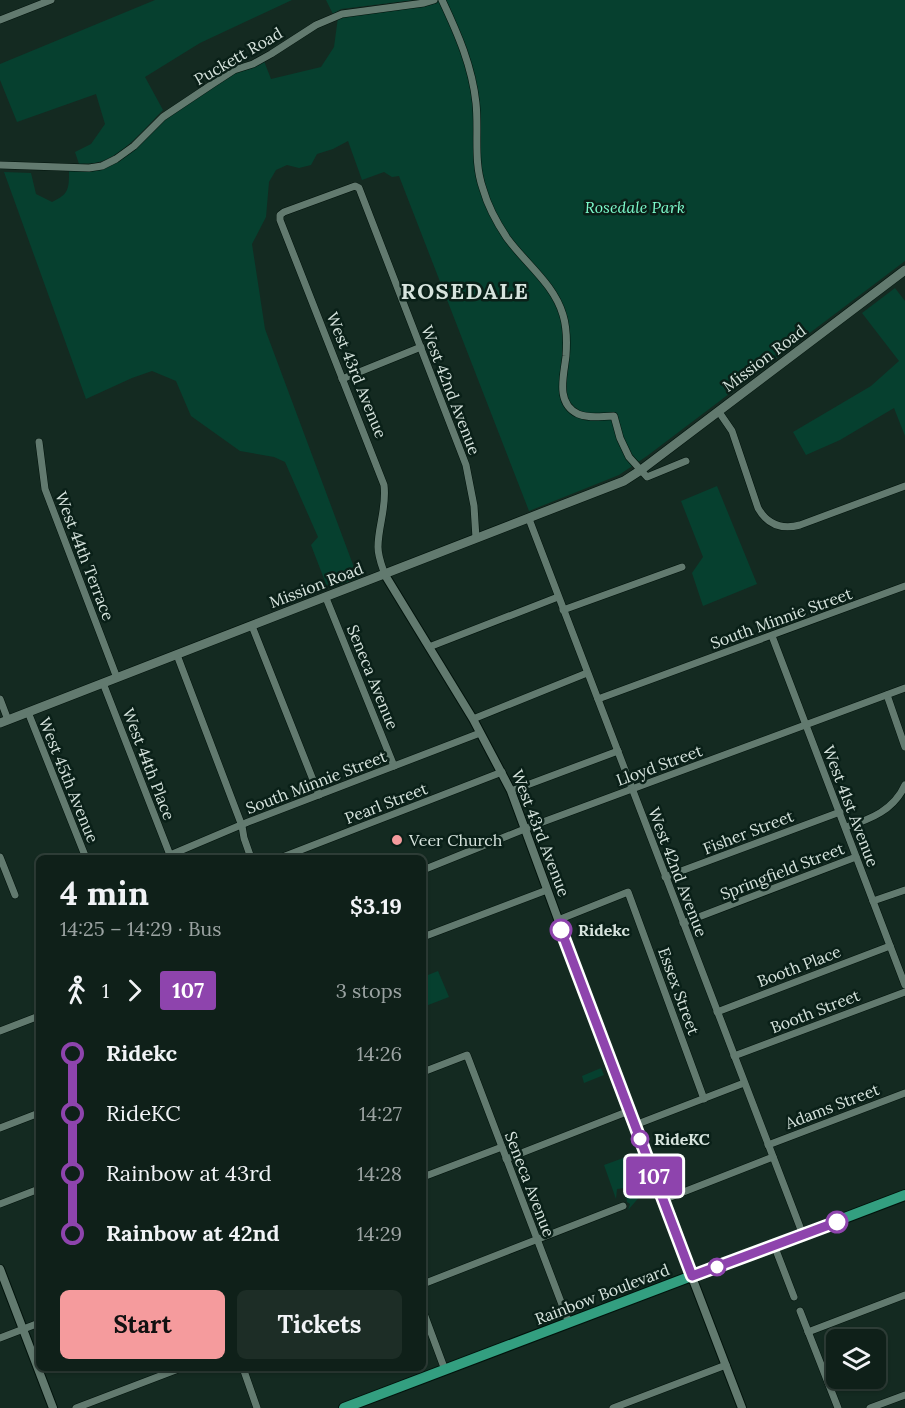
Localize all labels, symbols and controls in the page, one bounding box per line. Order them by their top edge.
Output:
street label: Puckett Road [190,22,286,89]
park label: Rosedale Park [585,197,685,217]
district label: ROSEDALE [401,277,529,305]
street label: West 43rd Avenue [323,309,392,441]
street label: Mission Road [718,320,810,396]
street label: West 42nd Avenue [417,323,485,458]
street label: West 44th Terrace [51,489,119,624]
street label: Mission Road [266,558,366,612]
street label: South Minnie Street [707,583,855,653]
street label: Seneca Avenue [343,622,403,733]
street label: West 44th Place [118,705,180,823]
street label: West 45th Avenue [35,714,103,846]
street label: Lloyd Street [613,740,706,790]
street label: West 41st Avenue [819,742,883,870]
street label: South Minnie Street [243,746,390,818]
street label: West 43rd Avenue [508,767,575,900]
street label: Pearl Street [342,778,431,828]
street label: West 42nd Avenue [644,805,712,940]
street label: Fisher Street [700,805,797,858]
place label: Veer Church [408,830,503,850]
marker: Veer Church [390,833,404,847]
street label: Springfield Street [717,838,848,904]
text: 4 min [60,872,149,914]
text: $3.19 [350,892,402,920]
text: 14:25 – 14:29 · Bus [60,916,222,941]
marker: Ridekc [550,919,572,941]
place label: Ridekc [578,920,630,940]
street label: Booth Place [754,941,844,991]
street label: Essex Street [654,945,704,1038]
icon: walk [60,974,93,1007]
icon: forward [118,974,151,1007]
text: 107 [172,977,204,1004]
text: 1 [102,978,109,1003]
text: 3 stops [336,978,402,1003]
street label: Booth Street [768,985,863,1037]
text: Ridekc [106,1039,177,1067]
text: 14:26 [357,1041,402,1066]
street label: Adams Street [781,1079,883,1133]
text: RideKC [106,1099,181,1127]
text: 14:27 [359,1101,402,1126]
street label: Seneca Avenue [501,1128,559,1240]
place label: RideKC [654,1129,710,1149]
marker: RideKC [631,1130,649,1148]
line badge: 107 [620,1156,688,1196]
text: Rainbow at 43rd [106,1159,272,1187]
text: 14:28 [357,1161,402,1186]
text: 107 [638,1163,670,1190]
unlabelled marker [826,1211,848,1233]
text: Rainbow at 42nd [106,1219,280,1247]
text: 14:29 [357,1221,402,1246]
unlabelled marker [708,1258,726,1276]
street label: Rainbow Boulevard [532,1259,672,1329]
button: Start [60,1290,225,1359]
button: Tickets [237,1290,402,1359]
map controls [826,1329,886,1389]
button: layers [826,1329,886,1389]

